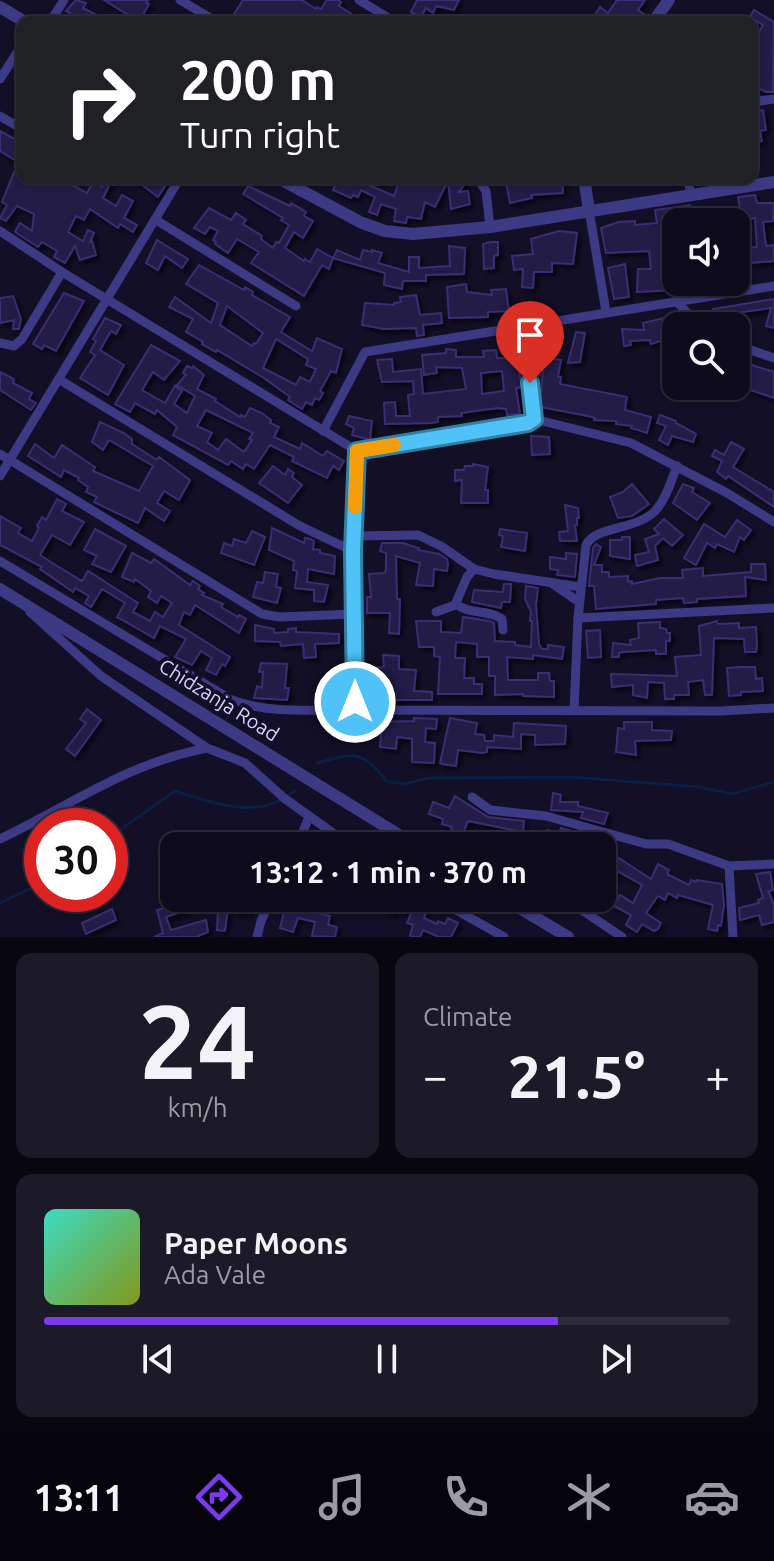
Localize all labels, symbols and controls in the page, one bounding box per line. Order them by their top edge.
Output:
icon: right [48,48,152,152]
text: 200 m [180,48,336,111]
text: Turn right [180,114,340,155]
map controls [662,208,750,400]
button: sound [662,208,750,296]
pin [496,301,564,383]
button: search [662,312,750,400]
icon: arrive [508,313,552,357]
street label: Chidzanja Road [155,654,283,746]
position arrow [313,660,397,744]
speed limit sign: 30 [24,808,128,912]
text: 13:12 · 1 min · 370 m [249,855,527,889]
text: 24 [139,982,256,1099]
text: Climate [423,1002,512,1031]
text: 21.5° [508,1042,645,1109]
text: − [423,1051,448,1100]
text: + [705,1051,730,1100]
text: km/h [167,1093,228,1122]
text: Paper Moons [164,1226,348,1260]
text: Ada Vale [164,1260,266,1289]
icon: previous [136,1337,180,1381]
icon: pause [365,1337,409,1381]
icon: next [594,1337,638,1381]
icon: directions [191,1469,247,1525]
icon: music [314,1469,370,1525]
icon: phone [438,1469,494,1525]
icon: climate [561,1469,617,1525]
icon: car [684,1469,740,1525]
text: 13:11 [34,1477,124,1518]

